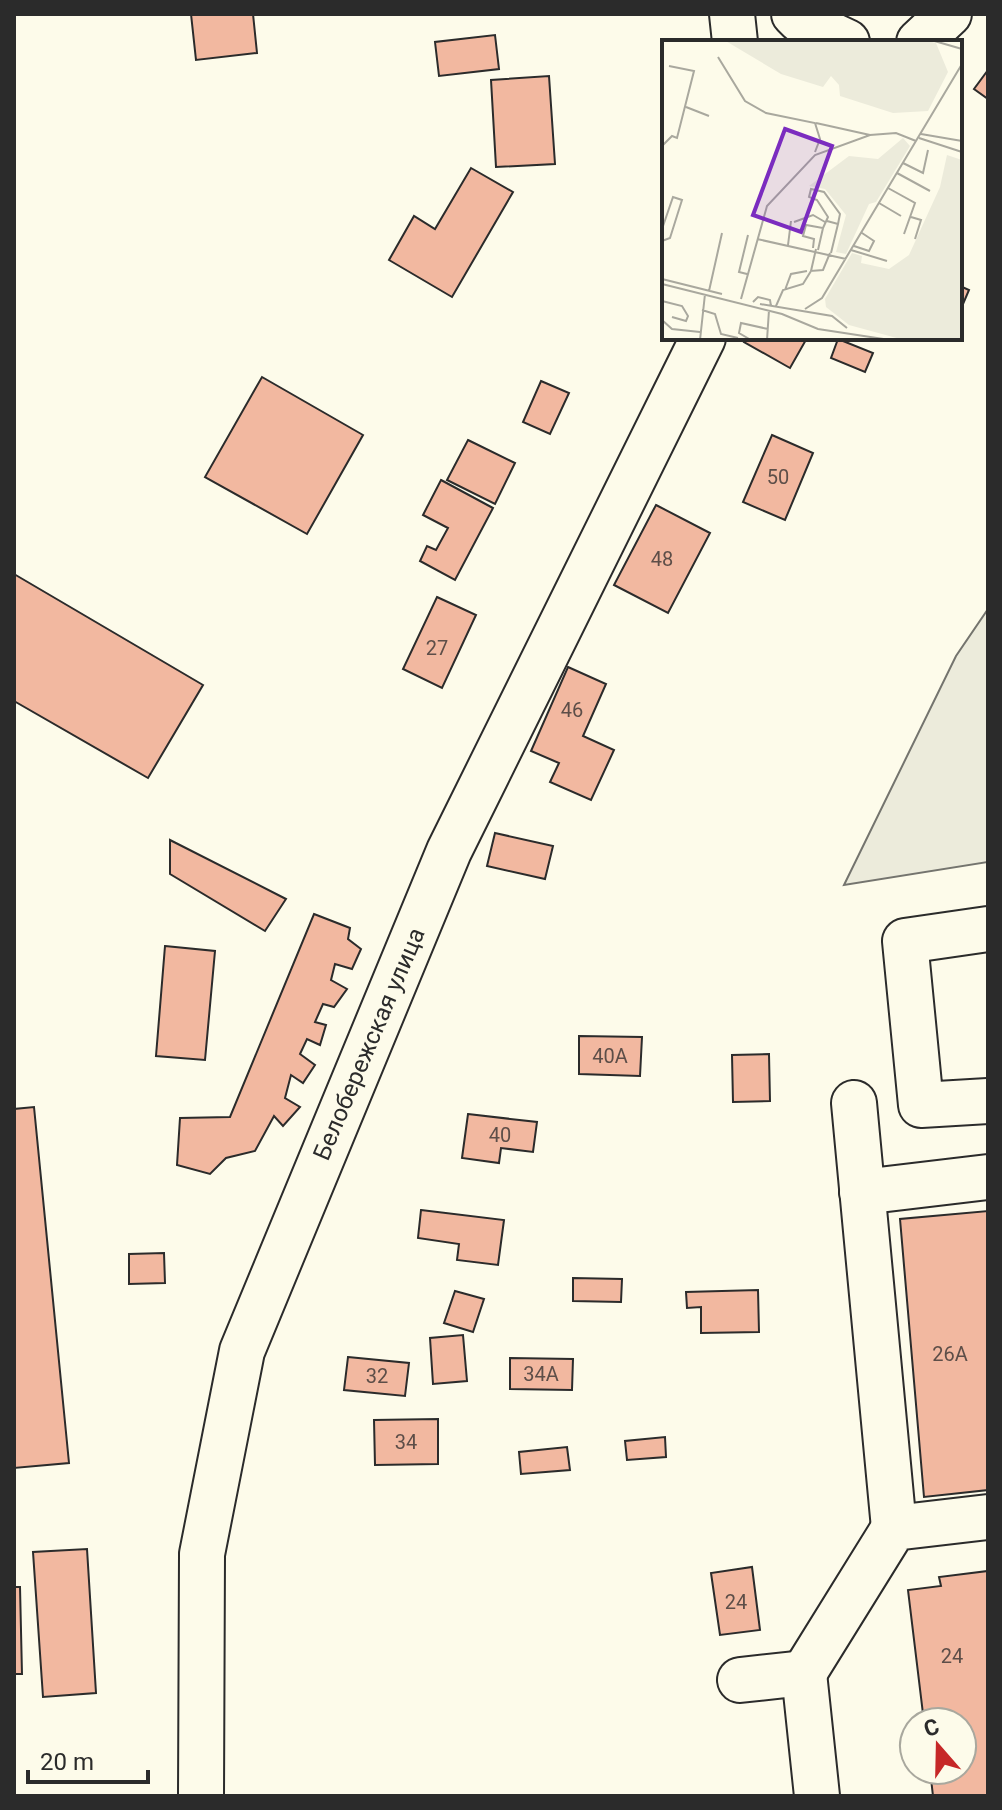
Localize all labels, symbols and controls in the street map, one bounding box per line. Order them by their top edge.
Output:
inset map [662,40,962,340]
house number: 50 [767,465,789,489]
house number: 48 [651,547,673,571]
house number: 27 [426,636,448,660]
house number: 46 [561,698,583,722]
street label: Белобережская улица [307,924,431,1164]
house number: 40А [592,1044,628,1068]
house number: 40 [489,1123,511,1147]
house number: 26А [932,1342,968,1366]
house number: 34А [523,1362,559,1386]
house number: 32 [366,1364,388,1388]
house number: 34 [395,1430,417,1454]
house number: 24 [725,1590,747,1614]
house number: 24 [941,1644,963,1668]
north arrow [898,1706,978,1786]
text: С [920,1713,942,1742]
scale bar [28,1734,148,1784]
text: 20 m [40,1748,94,1776]

